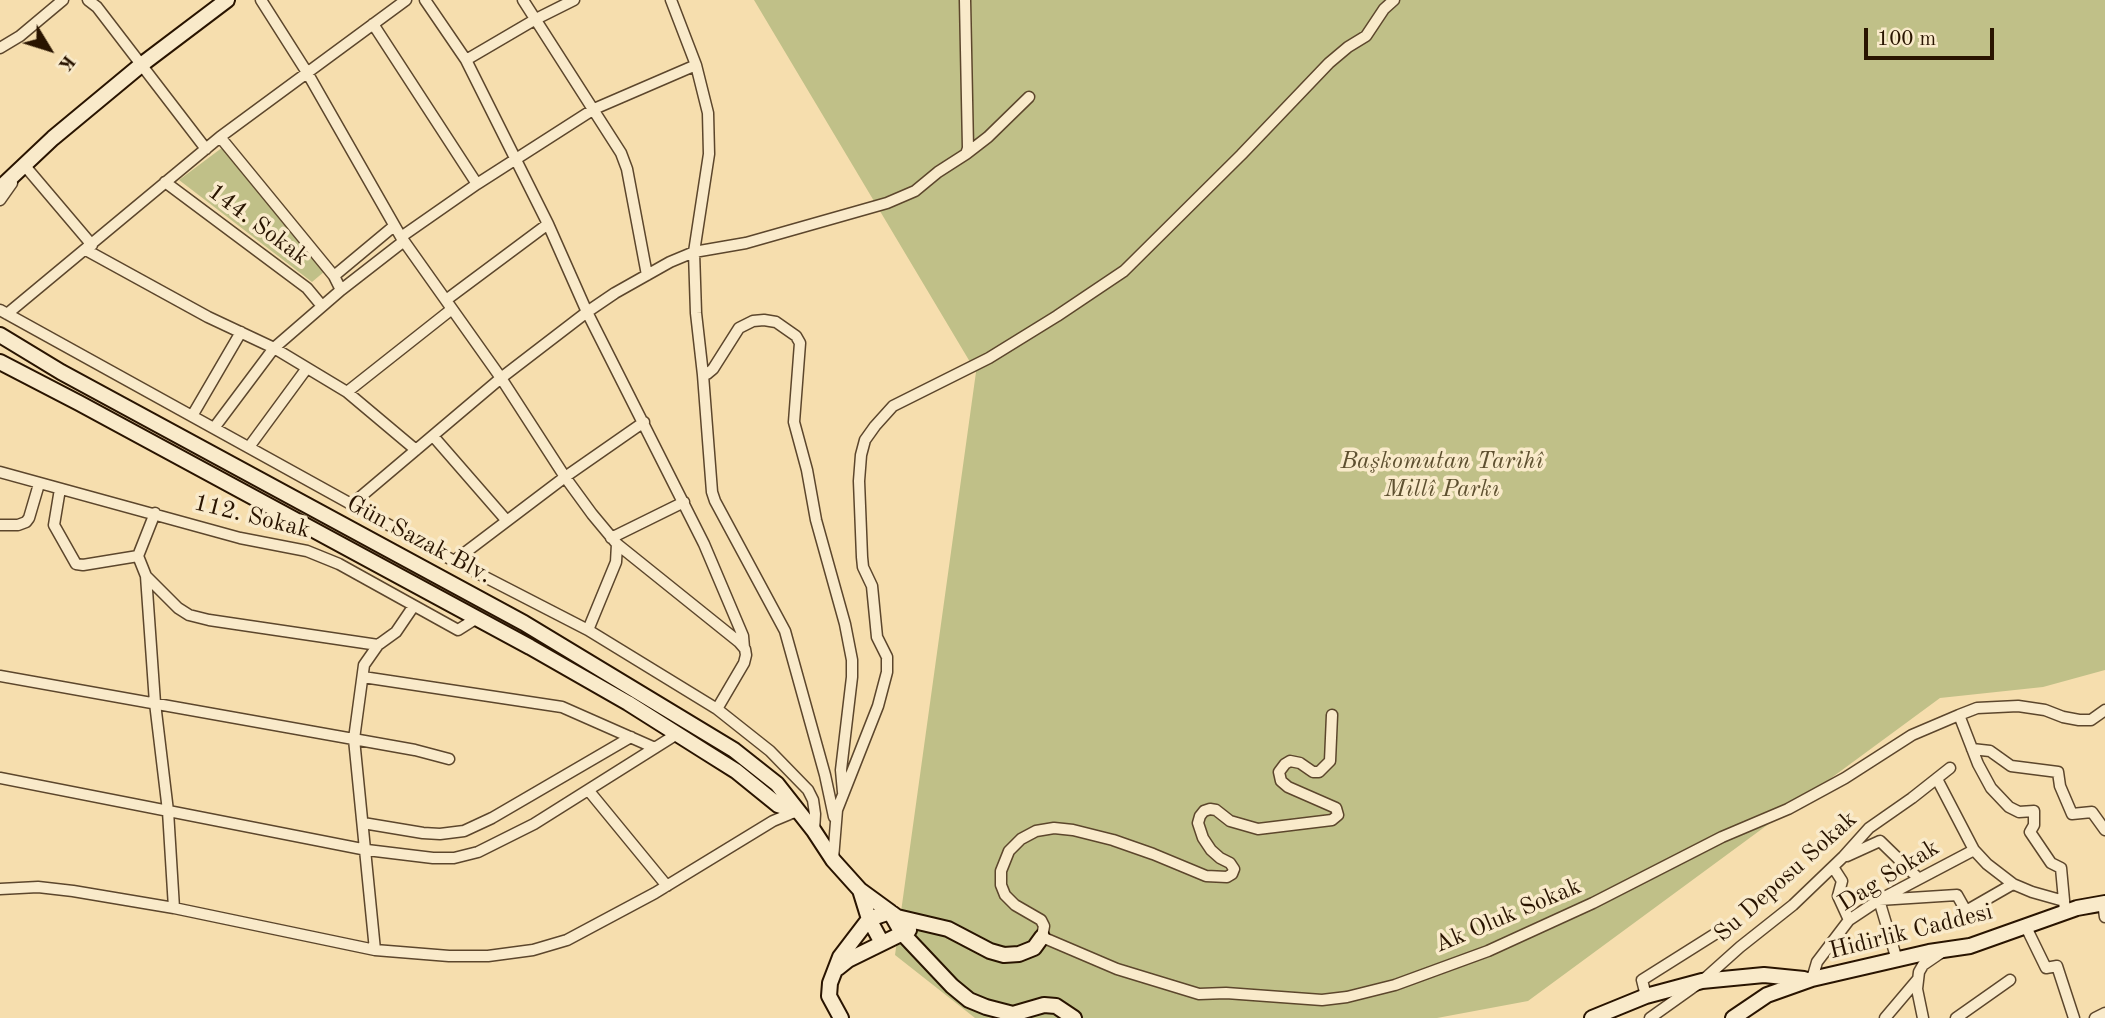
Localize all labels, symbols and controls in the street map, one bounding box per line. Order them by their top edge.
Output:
north arrow [14,14,84,84]
scale bar [1867,14,1996,58]
text: 100 m [1877,29,1936,50]
text: K [54,51,78,74]
street label: 144. Sokak [202,178,314,272]
park label: Başkomutan Tarihî Millî Parkı [1341,448,1543,504]
street label: 112. Sokak [191,489,313,545]
street label: Gün Sazak Blv. [341,490,497,590]
street label: Su Deposu Sokak [1709,805,1863,949]
street label: Dag Sokak [1833,834,1945,918]
street label: Ak Oluk Sokak [1430,872,1586,960]
street label: Hidirlik Caddesi [1826,898,1996,966]

